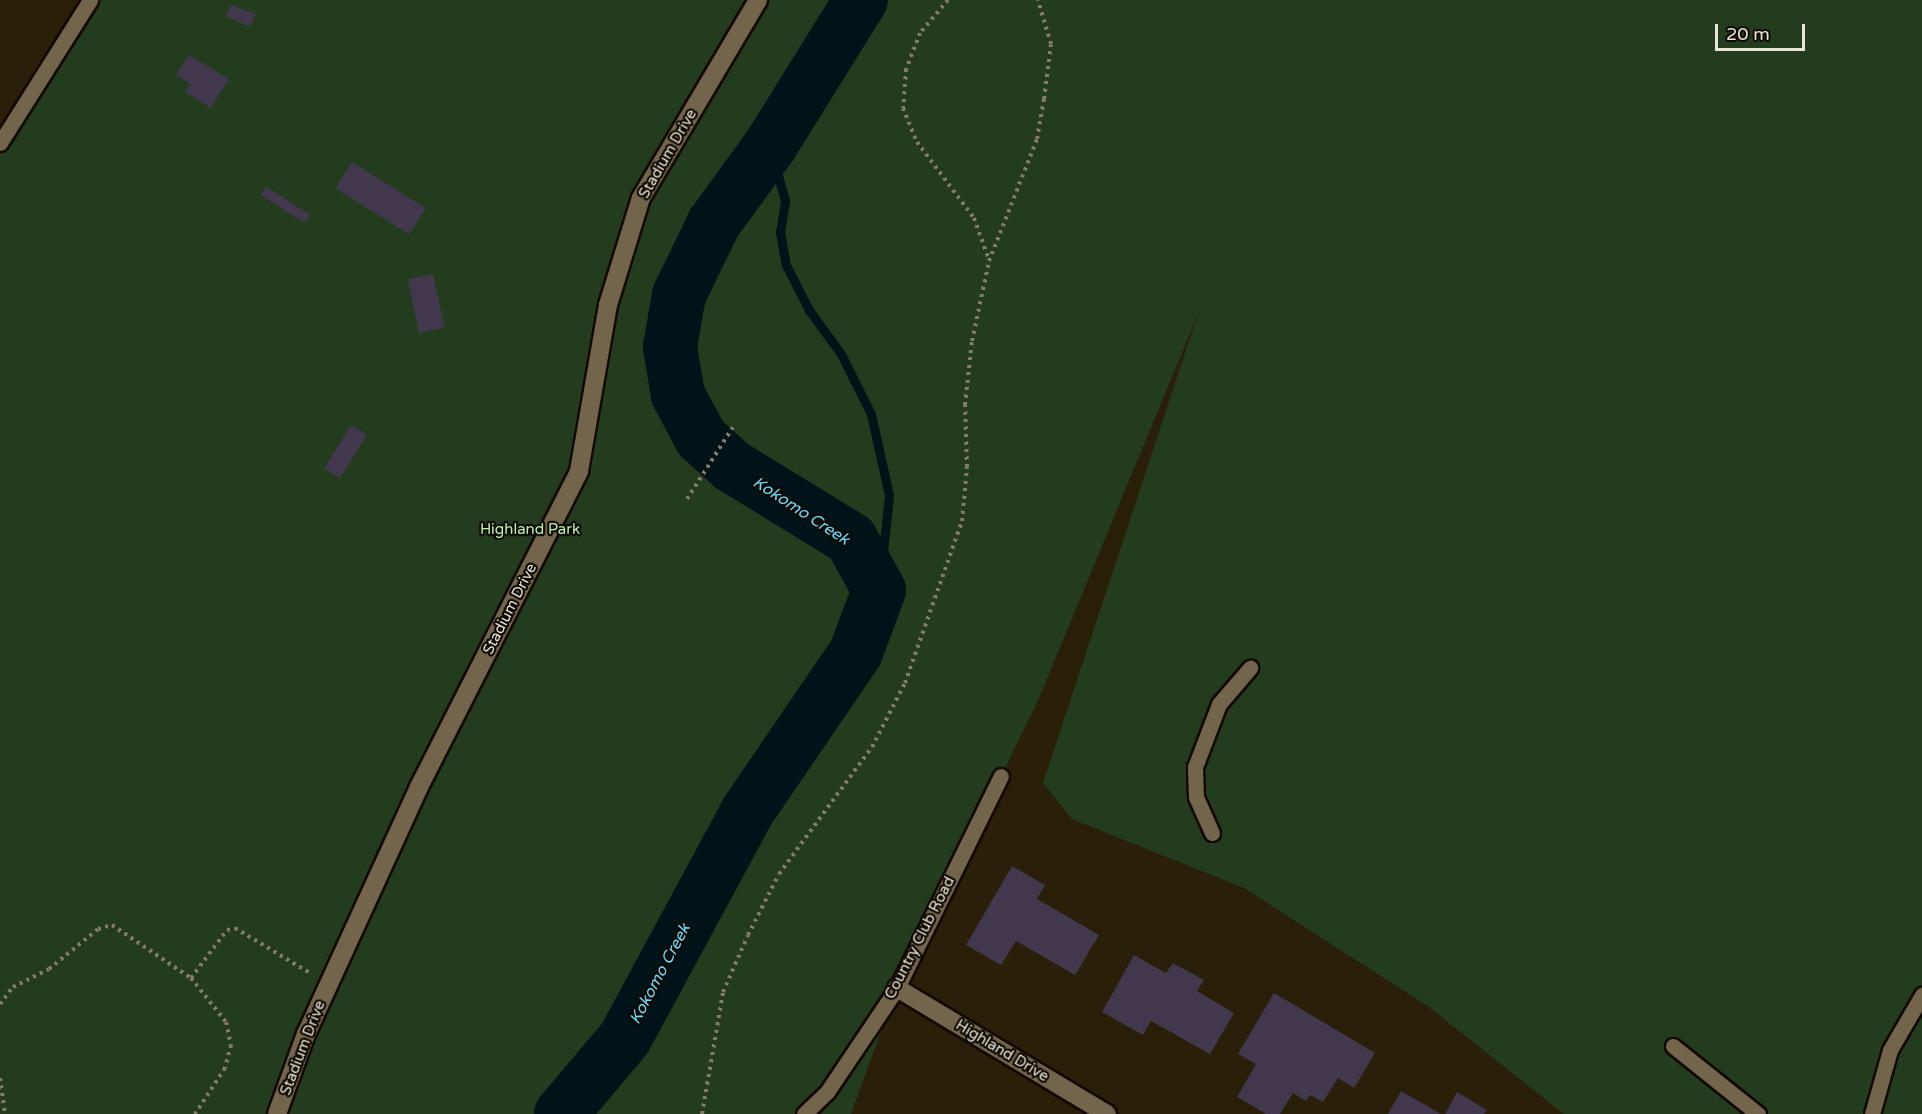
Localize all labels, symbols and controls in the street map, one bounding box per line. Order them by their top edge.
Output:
scale bar [1718,12,1808,50]
text: 20 m [1726,23,1770,45]
street label: Stadium Drive [635,106,701,202]
water label: Kokomo Creek [749,473,853,549]
park label: Highland Park [480,521,580,539]
street label: Stadium Drive [479,560,541,658]
street label: Country Club Road [881,874,959,1002]
water label: Kokomo Creek [625,920,695,1028]
street label: Stadium Drive [277,998,329,1098]
street label: Highland Drive [952,1016,1052,1086]

